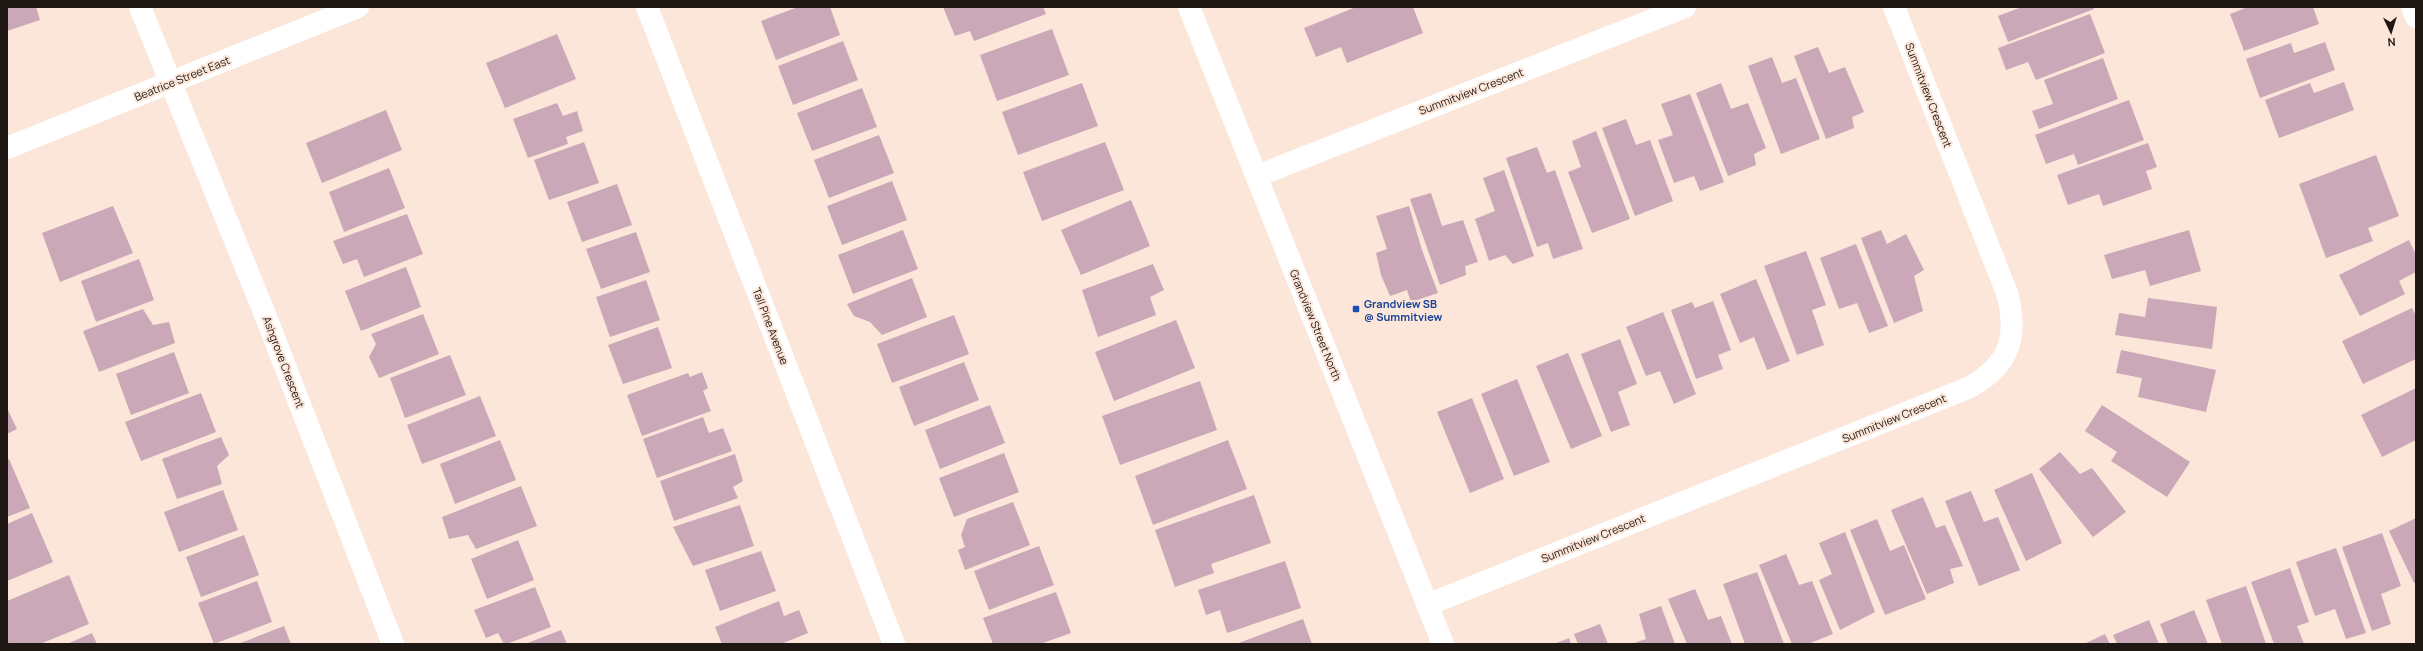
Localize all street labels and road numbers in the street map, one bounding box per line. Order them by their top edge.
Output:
street label: Summitview Crescent [1902,40,1956,150]
street label: Beatrice Street East [132,52,232,104]
street label: Summitview Crescent [1416,64,1526,118]
street label: Grandview Street North [1287,267,1345,383]
street label: Tall Pine Avenue [749,285,793,367]
street label: Ashgrove Crescent [260,314,308,410]
street label: Summitview Crescent [1840,390,1948,446]
street label: Summitview Crescent [1539,510,1647,566]

